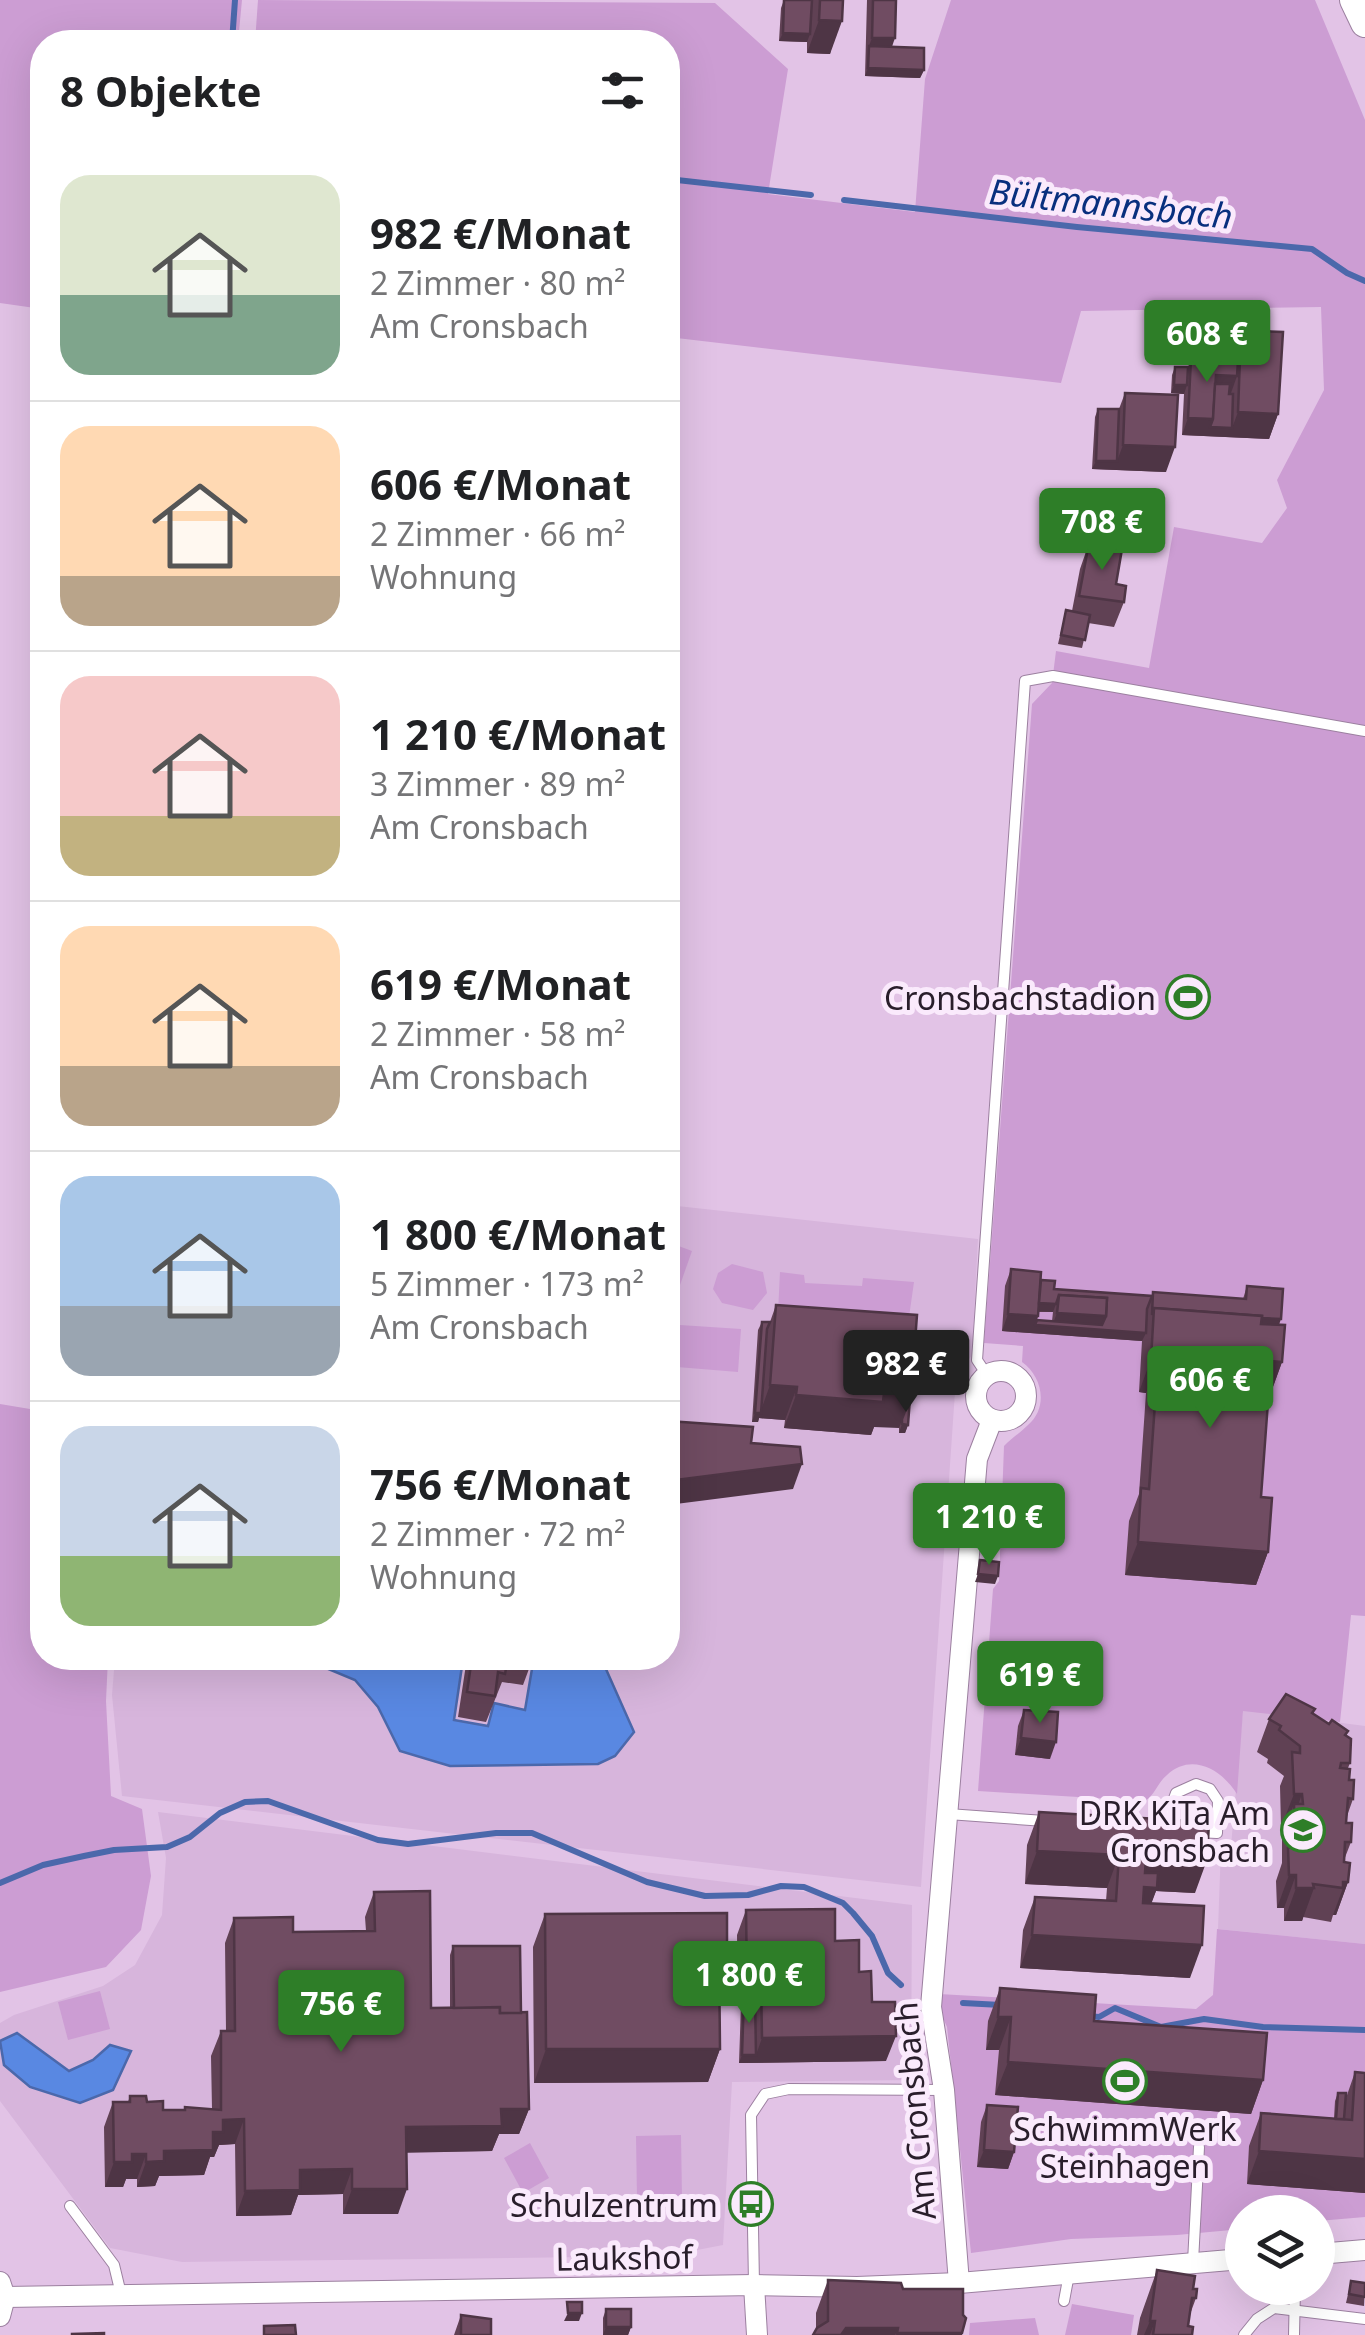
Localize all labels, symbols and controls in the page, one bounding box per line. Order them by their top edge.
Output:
text: 8 Objekte [60,62,262,119]
icon: filters [595,63,650,118]
water label: Bültmannsbach [987,167,1235,239]
text: 982 €/Monat [370,204,631,261]
icon: home [140,215,260,335]
text: 2 Zimmer · 80 m² [370,261,626,304]
pin: 608 € [1137,300,1277,385]
text: Am Cronsbach [370,304,589,347]
text: 608 € [1166,311,1248,354]
text: 606 €/Monat [370,455,631,512]
icon: home [140,466,260,586]
pin: 708 € [1032,488,1172,573]
text: 708 € [1061,499,1143,542]
text: 2 Zimmer · 66 m² [370,512,626,555]
text: Wohnung [370,555,517,598]
text: 1 210 €/Monat [370,705,666,762]
icon: home [140,716,260,836]
text: 3 Zimmer · 89 m² [370,762,626,805]
text: Am Cronsbach [370,805,589,848]
text: 619 €/Monat [370,955,631,1012]
icon: home [140,966,260,1086]
sports icon: Cronsbachstadion [1165,974,1211,1020]
place label: Cronsbachstadion [884,976,1156,1019]
text: 2 Zimmer · 58 m² [370,1012,626,1055]
text: Am Cronsbach [370,1055,589,1098]
text: 1 800 €/Monat [370,1205,666,1262]
icon: home [140,1216,260,1336]
text: 5 Zimmer · 173 m² [370,1262,644,1305]
text: Am Cronsbach [370,1305,589,1348]
pin: 982 € [836,1330,976,1415]
text: 982 € [865,1341,947,1384]
pin: 606 € [1140,1346,1280,1431]
text: 606 € [1169,1357,1251,1400]
text: 756 €/Monat [370,1455,631,1512]
icon: home [140,1466,260,1586]
pin: 1 210 € [897,1483,1081,1568]
text: 1 210 € [935,1494,1043,1537]
text: 2 Zimmer · 72 m² [370,1512,626,1555]
text: Wohnung [370,1555,517,1598]
pin: 619 € [970,1641,1110,1726]
text: 619 € [999,1652,1081,1695]
place label: DRK KiTa Am Cronsbach [1079,1791,1270,1871]
school or university icon: DRK KiTa Am Cronsbach [1280,1807,1326,1853]
pin: 1 800 € [657,1941,841,2026]
text: 1 800 € [695,1952,803,1995]
pin: 756 € [271,1970,411,2055]
text: 756 € [300,1981,382,2024]
street label: Am Cronsbach [883,2000,945,2222]
sports icon: SchwimmWerk Steinhagen [1102,2058,1148,2104]
place label: SchwimmWerk Steinhagen [1013,2107,1237,2187]
bus stop icon: Schulzentrum [728,2181,774,2227]
place label: Schulzentrum [510,2183,718,2226]
map controls [1225,2195,1335,2305]
button: layers [1225,2195,1335,2305]
street label: Laukshof [555,2234,695,2280]

